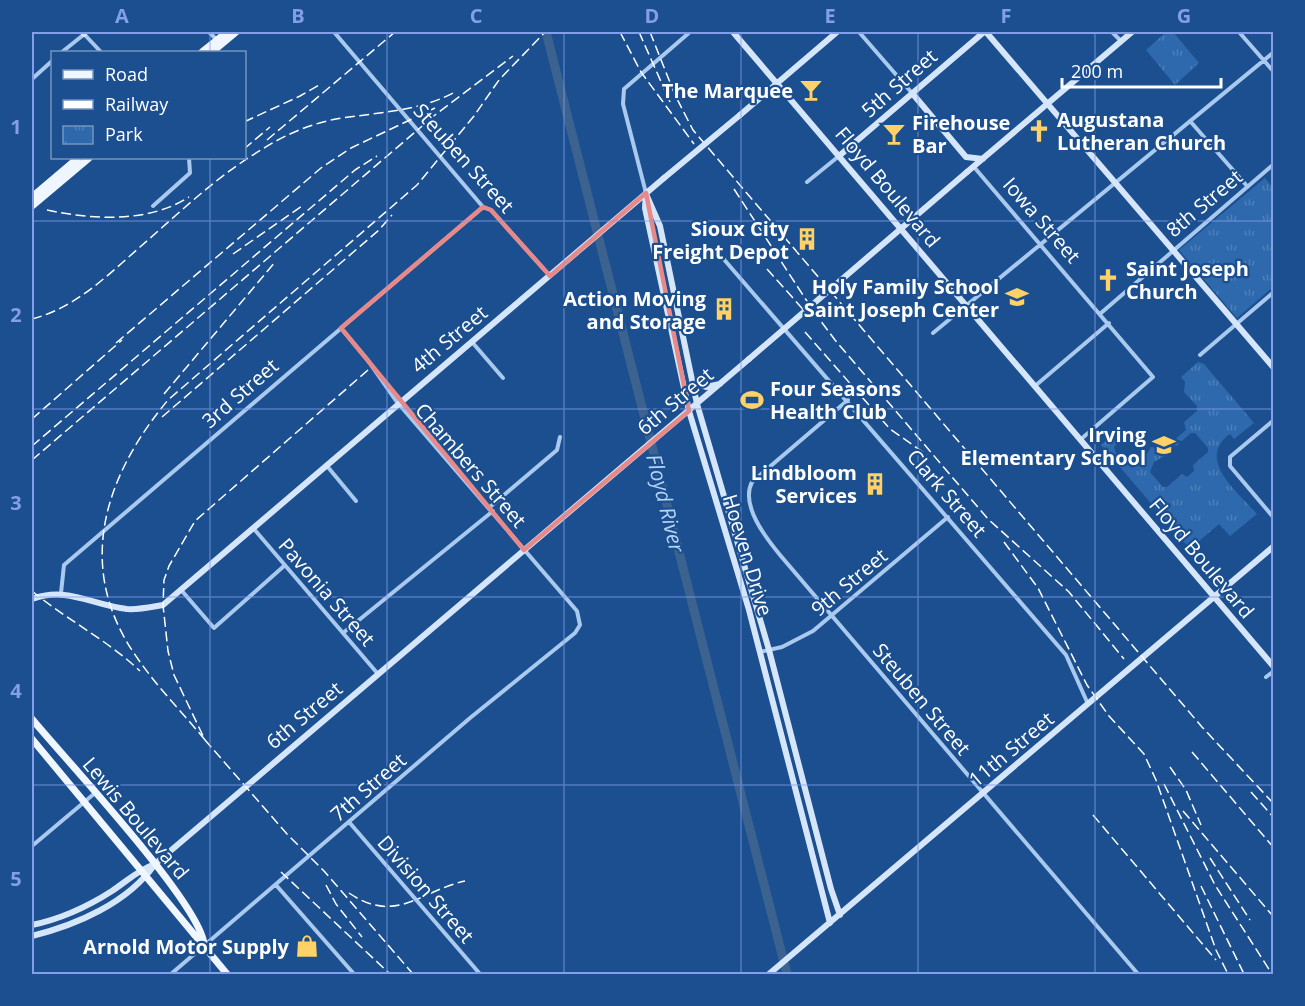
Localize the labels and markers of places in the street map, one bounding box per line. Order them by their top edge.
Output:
place label: The Marquee [662,77,793,104]
bar icon: The Marquee [798,77,824,103]
place label: Augustana Lutheran Church [1057,106,1226,156]
place label: Firehouse Bar [912,109,1010,159]
church icon: Augustana Lutheran Church [1026,118,1052,144]
bar icon: Firehouse Bar [881,121,907,147]
place label: Sioux City Freight Depot [652,215,790,265]
building icon: Sioux City Freight Depot [794,226,820,252]
place label: Saint Joseph Church [1126,255,1249,305]
church icon: Saint Joseph Church [1095,267,1121,293]
place label: Holy Family School Saint Joseph Center [804,273,999,323]
school or university icon: Holy Family School Saint Joseph Center [1004,284,1030,310]
place label: Action Moving and Storage [563,285,707,335]
building icon: Action Moving and Storage [711,296,737,322]
place label: Four Seasons Health Club [770,375,901,425]
sports icon: Four Seasons Health Club [739,387,765,413]
place label: Irving Elementary School [961,421,1147,471]
school or university icon: Irving Elementary School [1151,432,1177,458]
place label: Lindbloom Services [751,459,857,509]
building icon: Lindbloom Services [862,471,888,497]
place label: Arnold Motor Supply [83,933,290,960]
shop icon: Arnold Motor Supply [294,933,320,959]

